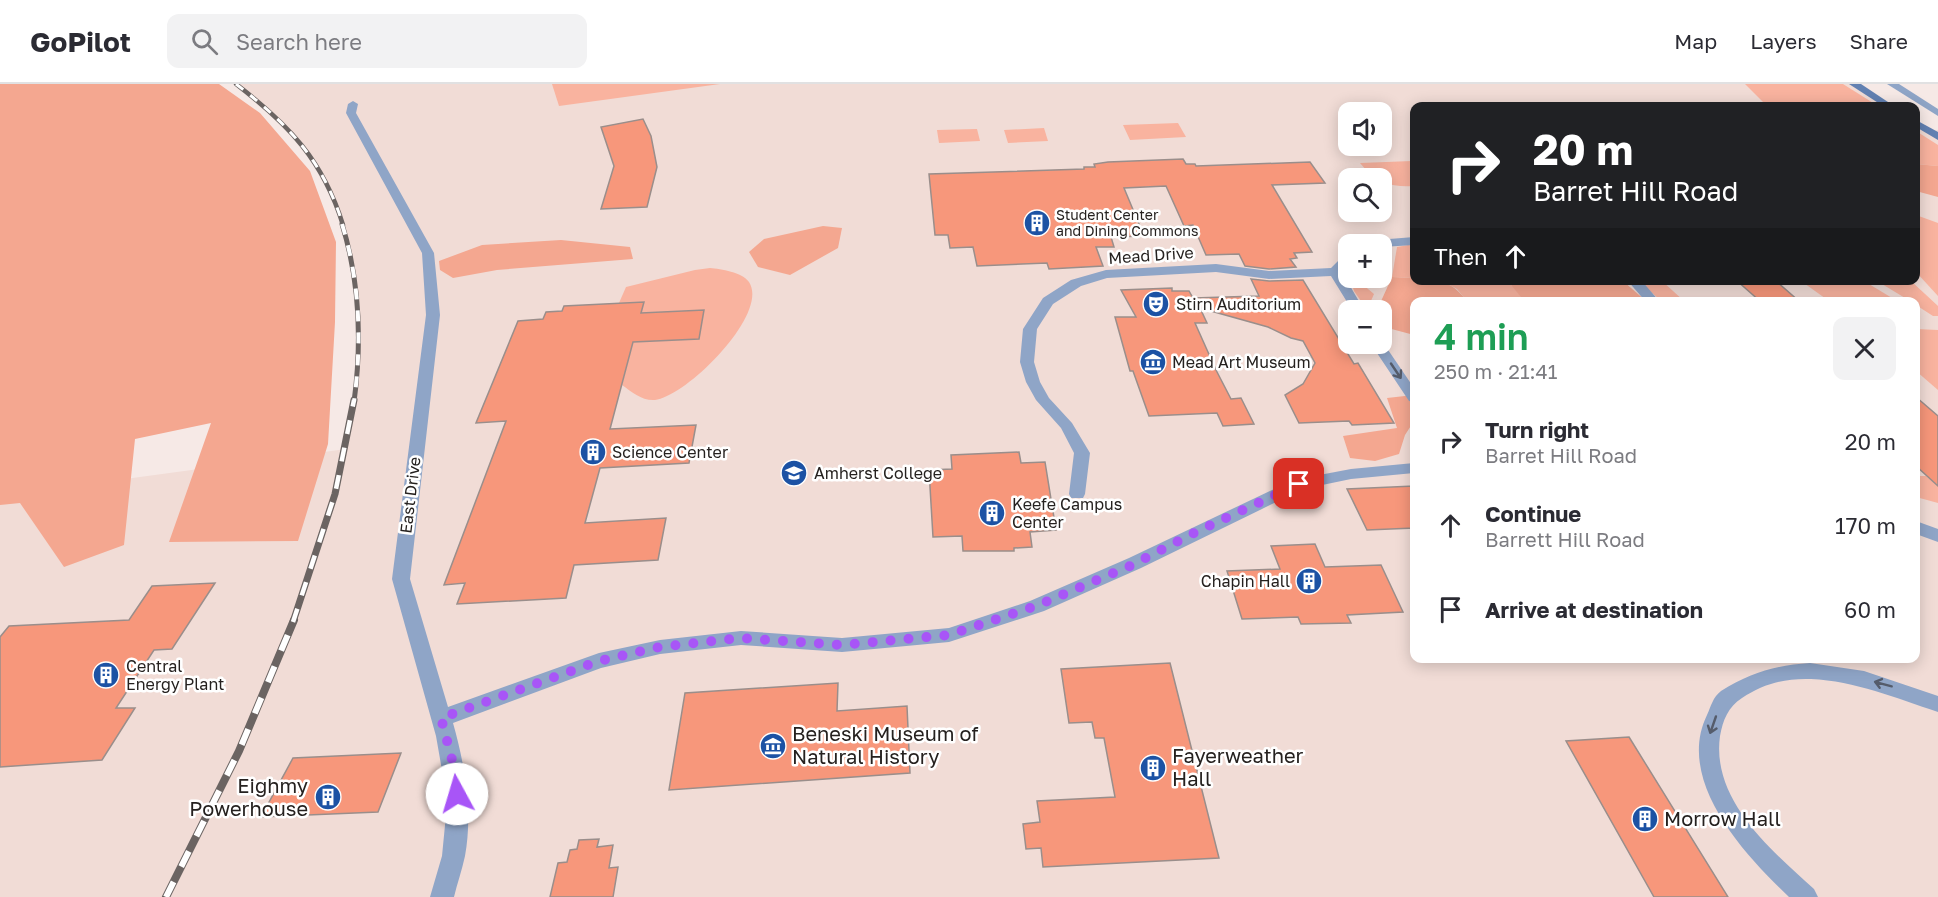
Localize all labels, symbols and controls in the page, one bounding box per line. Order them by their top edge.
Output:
search box [167,14,587,68]
text: GoPilot [30,25,131,58]
icon: search [188,25,221,58]
text: Search here [236,28,362,55]
text: Map [1674,28,1717,54]
text: Layers [1750,28,1817,54]
text: Share [1850,28,1908,54]
map controls [1338,102,1392,354]
button: sound [1338,102,1392,156]
text: 20 m [1533,124,1633,174]
icon: right [1434,126,1512,204]
button: search [1338,168,1392,222]
text: Barret Hill Road [1533,175,1738,207]
place label: Student Center and Dining Commons [1056,206,1198,239]
building icon: Student Center and Dining Commons [1022,208,1052,238]
button: + [1338,234,1392,288]
icon: ahead [1499,240,1532,273]
street label: Mead Drive [1108,242,1194,268]
text: Then [1434,243,1487,270]
theatre icon: Stirn Auditorium [1141,289,1171,319]
place label: Stirn Auditorium [1176,294,1301,314]
button: − [1338,300,1392,354]
text: 4 min [1434,315,1529,358]
button: close [1833,317,1896,380]
museum icon: Mead Art Museum [1138,347,1168,377]
place label: Mead Art Museum [1172,352,1311,372]
text: 250 m · 21:41 [1434,359,1558,383]
one-way arrow [1390,362,1403,379]
text: Turn right [1485,416,1589,443]
icon: right [1434,425,1467,458]
text: 20 m [1845,428,1896,455]
building icon: Science Center [578,437,608,467]
place label: Science Center [612,442,728,462]
text: Barret Hill Road [1485,443,1637,467]
street label: East Drive [395,455,425,535]
school or university icon: Amherst College [779,458,809,488]
pin [1273,458,1324,509]
place label: Amherst College [814,463,942,483]
icon: arrive [1282,467,1315,500]
place label: Keefe Campus Center [1012,494,1122,532]
building icon: Keefe Campus Center [977,498,1007,528]
text: Continue [1485,500,1581,527]
icon: ahead [1434,509,1467,542]
text: 170 m [1835,512,1896,539]
text: Barrett Hill Road [1485,527,1645,551]
building icon: Chapin Hall [1294,566,1324,596]
place label: Chapin Hall [1201,571,1290,591]
icon: arrive [1434,593,1467,626]
text: Arrive at destination [1485,596,1703,623]
text: 60 m [1844,596,1896,623]
place label: Central Energy Plant [126,656,224,694]
building icon: Central Energy Plant [91,660,121,690]
one-way arrow [1874,678,1893,689]
one-way arrow [1707,715,1718,734]
place label: Beneski Museum of Natural History [792,721,979,768]
museum icon: Beneski Museum of Natural History [758,731,788,761]
place label: Fayerweather Hall [1172,743,1304,790]
building icon: Fayerweather Hall [1138,753,1168,783]
position arrow [425,762,489,826]
place label: Eighmy Powerhouse [189,773,308,820]
building icon: Eighmy Powerhouse [313,782,343,812]
building icon: Morrow Hall [1630,804,1660,834]
place label: Morrow Hall [1664,806,1781,830]

